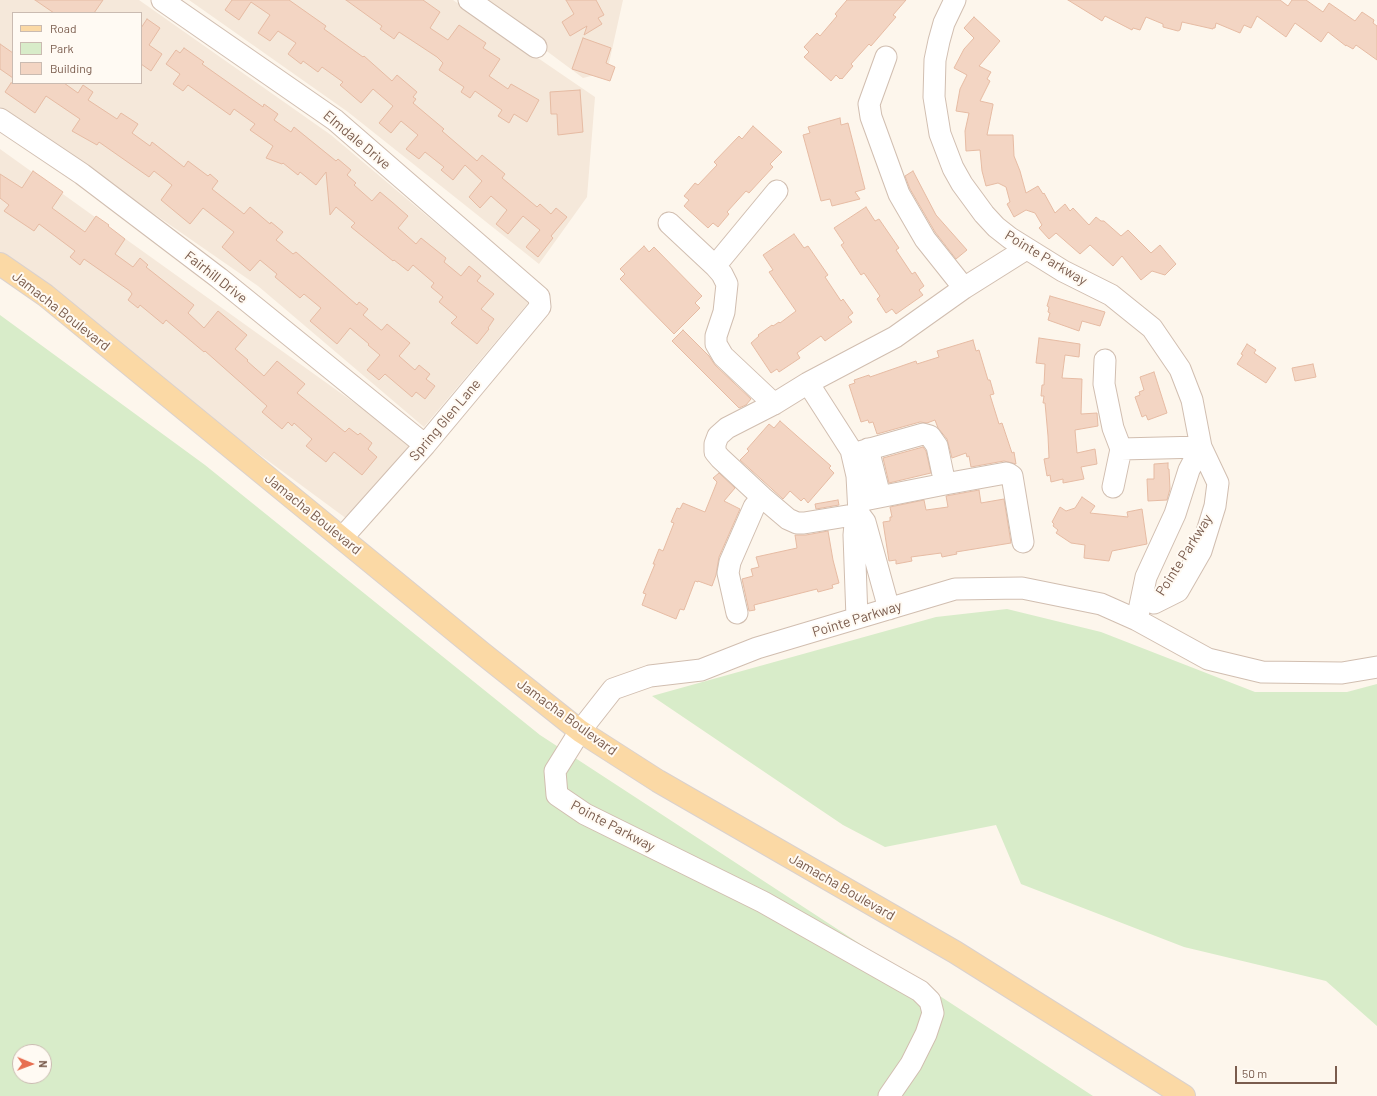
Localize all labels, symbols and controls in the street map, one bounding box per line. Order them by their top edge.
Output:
legend [12,12,142,84]
text: Road [50,21,77,35]
text: Park [50,41,74,55]
text: Building [50,61,92,75]
street label: Elmdale Drive [320,107,394,173]
street label: Pointe Parkway [1002,227,1090,289]
street label: Fairhill Drive [181,247,251,307]
street label: Jamacha Boulevard [9,268,113,354]
street label: Spring Glen Lane [406,376,484,464]
street label: Jamacha Boulevard [261,470,365,558]
street label: Pointe Parkway [1152,511,1216,599]
street label: Pointe Parkway [810,597,904,641]
street label: Jamacha Boulevard [514,675,620,759]
street label: Pointe Parkway [568,797,658,855]
street label: Jamacha Boulevard [786,850,898,924]
north arrow [12,1044,52,1084]
scale bar [1237,1058,1339,1084]
text: N [37,1060,50,1068]
text: 50 m [1242,1066,1267,1080]

